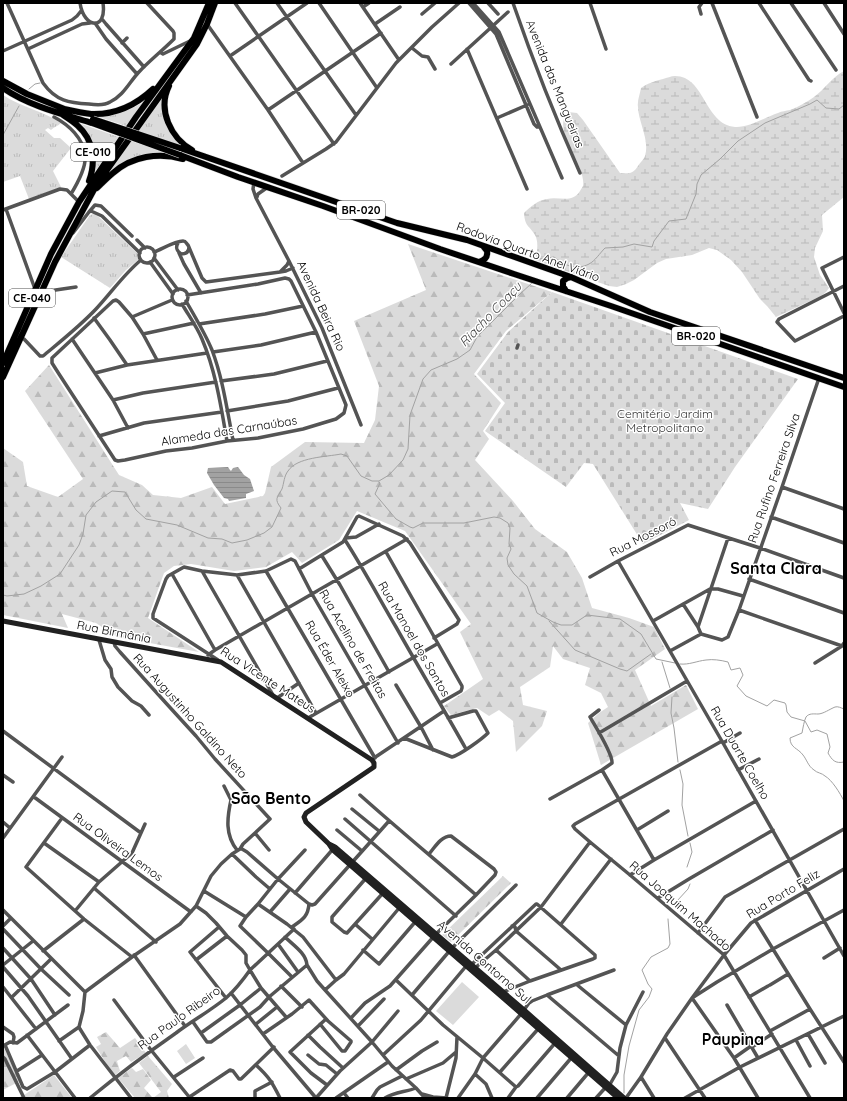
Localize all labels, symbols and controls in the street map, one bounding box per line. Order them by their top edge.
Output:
street label: Avenida das Mangueiras [523,18,588,150]
road number: CE-010 [71,143,115,161]
road number: BR-020 [337,201,385,219]
street label: Rodovia Quarto Anel Viário [454,219,602,284]
street label: Avenida Beira Rio [294,258,349,353]
water label: Riacho Coaçu [455,278,525,349]
road number: CE-040 [9,289,55,307]
road number: BR-020 [672,327,720,345]
park label: Cemitério Jardim Metropolitano [617,406,713,435]
street label: Rua Rufino Ferreira Silva [744,411,803,545]
street label: Alameda das Carnaúbas [160,412,298,449]
street label: Rua Mossoró [607,513,679,560]
district label: Santa Clara [730,558,822,578]
street label: Rua Manoel dos Santos [375,578,454,699]
street label: Rua Acelino de Freitas [316,587,391,701]
street label: Rua Birmânia [76,617,152,646]
street label: Rua Éder Aleixo [302,617,359,700]
street label: Rua Vicente Mateus [218,643,319,716]
street label: Rua Augustinho Galdino Neto [130,650,250,781]
street label: Rua Duarte Coelho [708,703,773,802]
district label: São Bento [231,788,311,808]
street label: Rua Oliveira Lemos [70,809,166,884]
street label: Rua Joaquim Machado [627,857,734,954]
street label: Rua Porto Feliz [743,866,822,921]
street label: Avenida Contorno Sul [434,917,534,1006]
street label: Rua Paulo Ribeiro [135,983,223,1053]
district label: Paupina [702,1029,764,1049]

